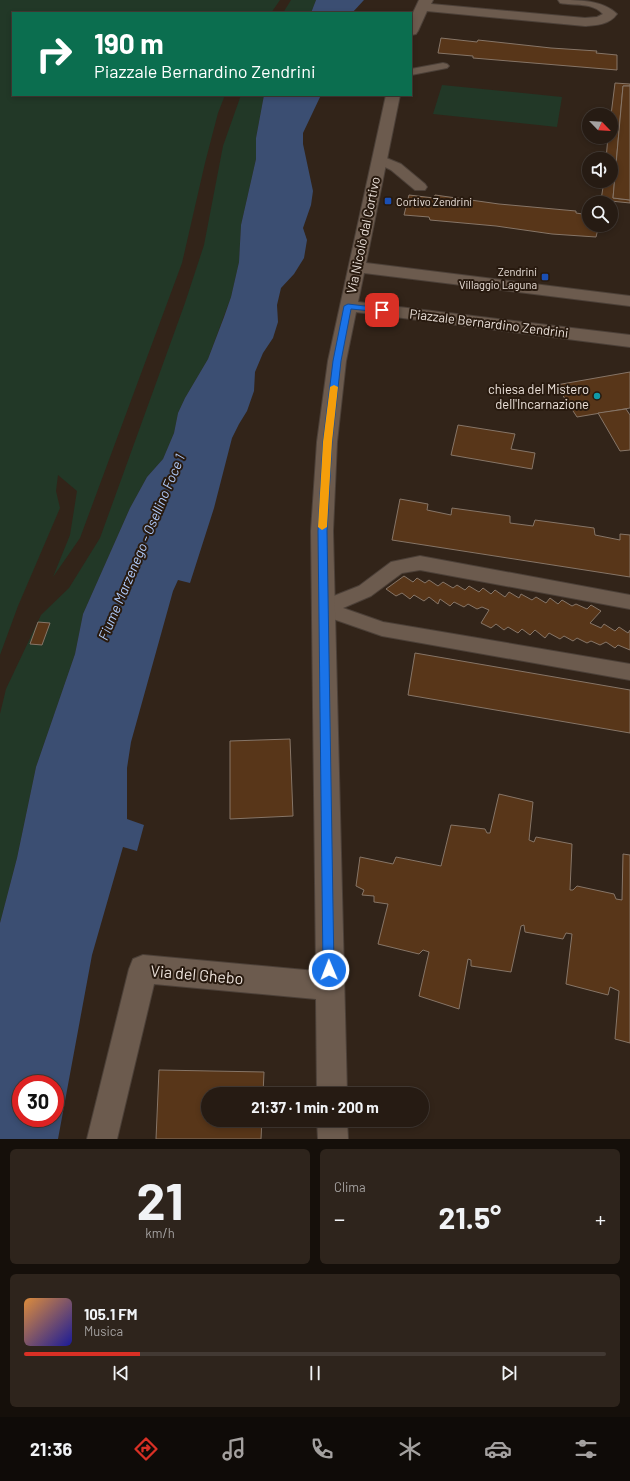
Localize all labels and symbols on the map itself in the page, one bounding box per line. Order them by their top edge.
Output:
north arrow [582,108,618,144]
street label: Via Nicolò dal Cortivo [343,175,383,295]
place label: Cortivo Zendrini [396,195,472,208]
marker: Cortivo Zendrini [383,196,393,206]
place label: Zendrini Villaggio Laguna [459,265,537,291]
marker: Zendrini Villaggio Laguna [540,272,550,282]
pin [365,293,399,327]
street label: Piazzale Bernardino Zendrini [409,305,569,341]
place label: chiesa del Mistero dell'Incarnazione [488,381,589,412]
marker: chiesa del Mistero dell'Incarnazione [592,391,602,401]
water label: Fiume Marzenego - Osellino Foce 1 [94,451,188,643]
position arrow [308,949,350,991]
street label: Via del Ghebo [150,960,244,988]
speed limit sign: 30 [12,1075,64,1127]

